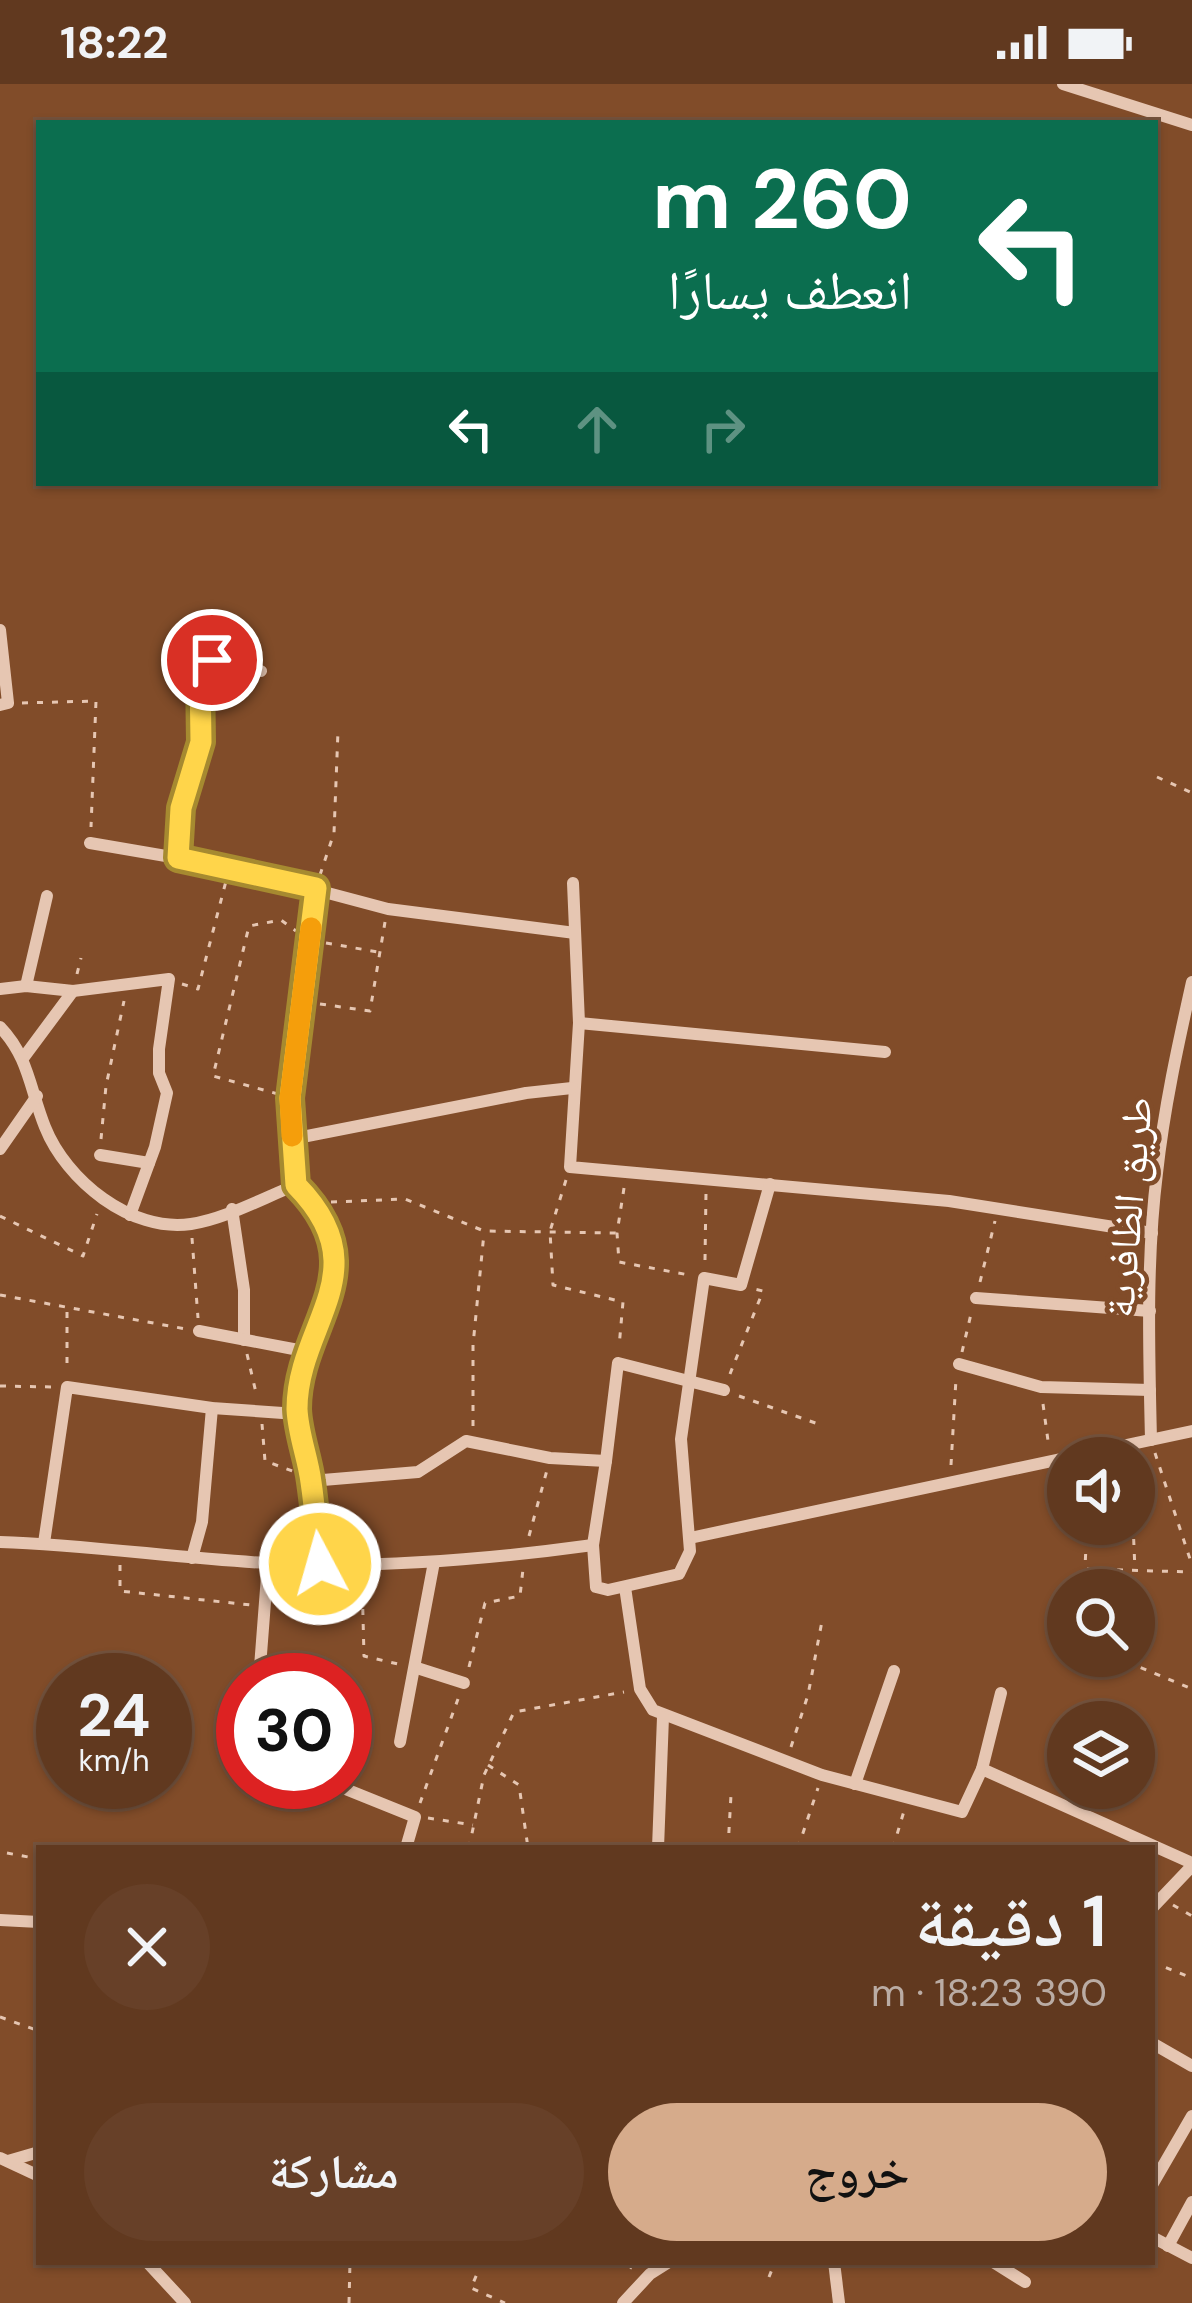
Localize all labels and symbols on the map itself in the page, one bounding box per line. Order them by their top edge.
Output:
pin [161,609,263,711]
street label: طريق الظافرية [1091,1094,1165,1320]
position arrow [257,1501,383,1627]
speed limit sign: 30 [216,1653,372,1809]

